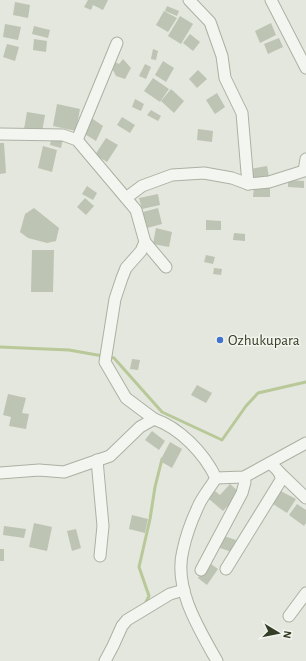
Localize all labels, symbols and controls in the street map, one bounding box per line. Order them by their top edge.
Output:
place label: Ozhukupara [228,333,300,348]
marker: Ozhukupara [215,335,225,345]
north arrow [258,613,298,653]
text: N [281,630,293,639]

